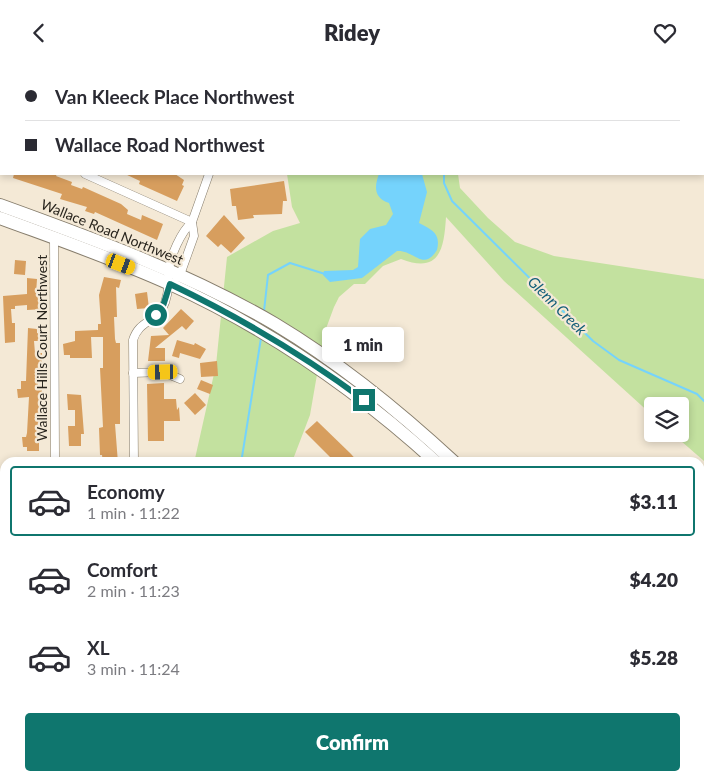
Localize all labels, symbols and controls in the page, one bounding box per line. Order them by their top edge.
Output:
icon: back [25,19,53,47]
text: Ridey [324,19,380,46]
icon: heart [651,19,679,47]
text: Van Kleeck Place Northwest [55,85,294,108]
text: Wallace Road Northwest [55,133,265,156]
street label: Wallace Road Northwest [39,195,186,268]
car [104,252,137,276]
street label: Wallace Hills Court Northwest [33,255,50,441]
water label: Glenn Creek [525,272,591,339]
route start [145,304,167,326]
callout: 1 min [323,327,405,363]
text: 1 min [343,335,383,354]
car [147,364,178,380]
route end [353,389,375,411]
map controls [644,397,689,442]
button: layers [644,397,689,442]
icon: car [27,479,72,524]
text: Economy [87,480,165,503]
text: $3.11 [629,490,678,513]
text: 1 min · 11:22 [87,503,180,522]
icon: car [27,557,72,602]
text: Comfort [87,558,158,581]
text: $4.20 [629,568,678,591]
text: 2 min · 11:23 [87,581,180,600]
icon: car [27,635,72,680]
text: XL [87,636,110,659]
text: $5.28 [629,646,678,669]
text: 3 min · 11:24 [87,659,180,678]
button: Confirm [25,713,680,771]

